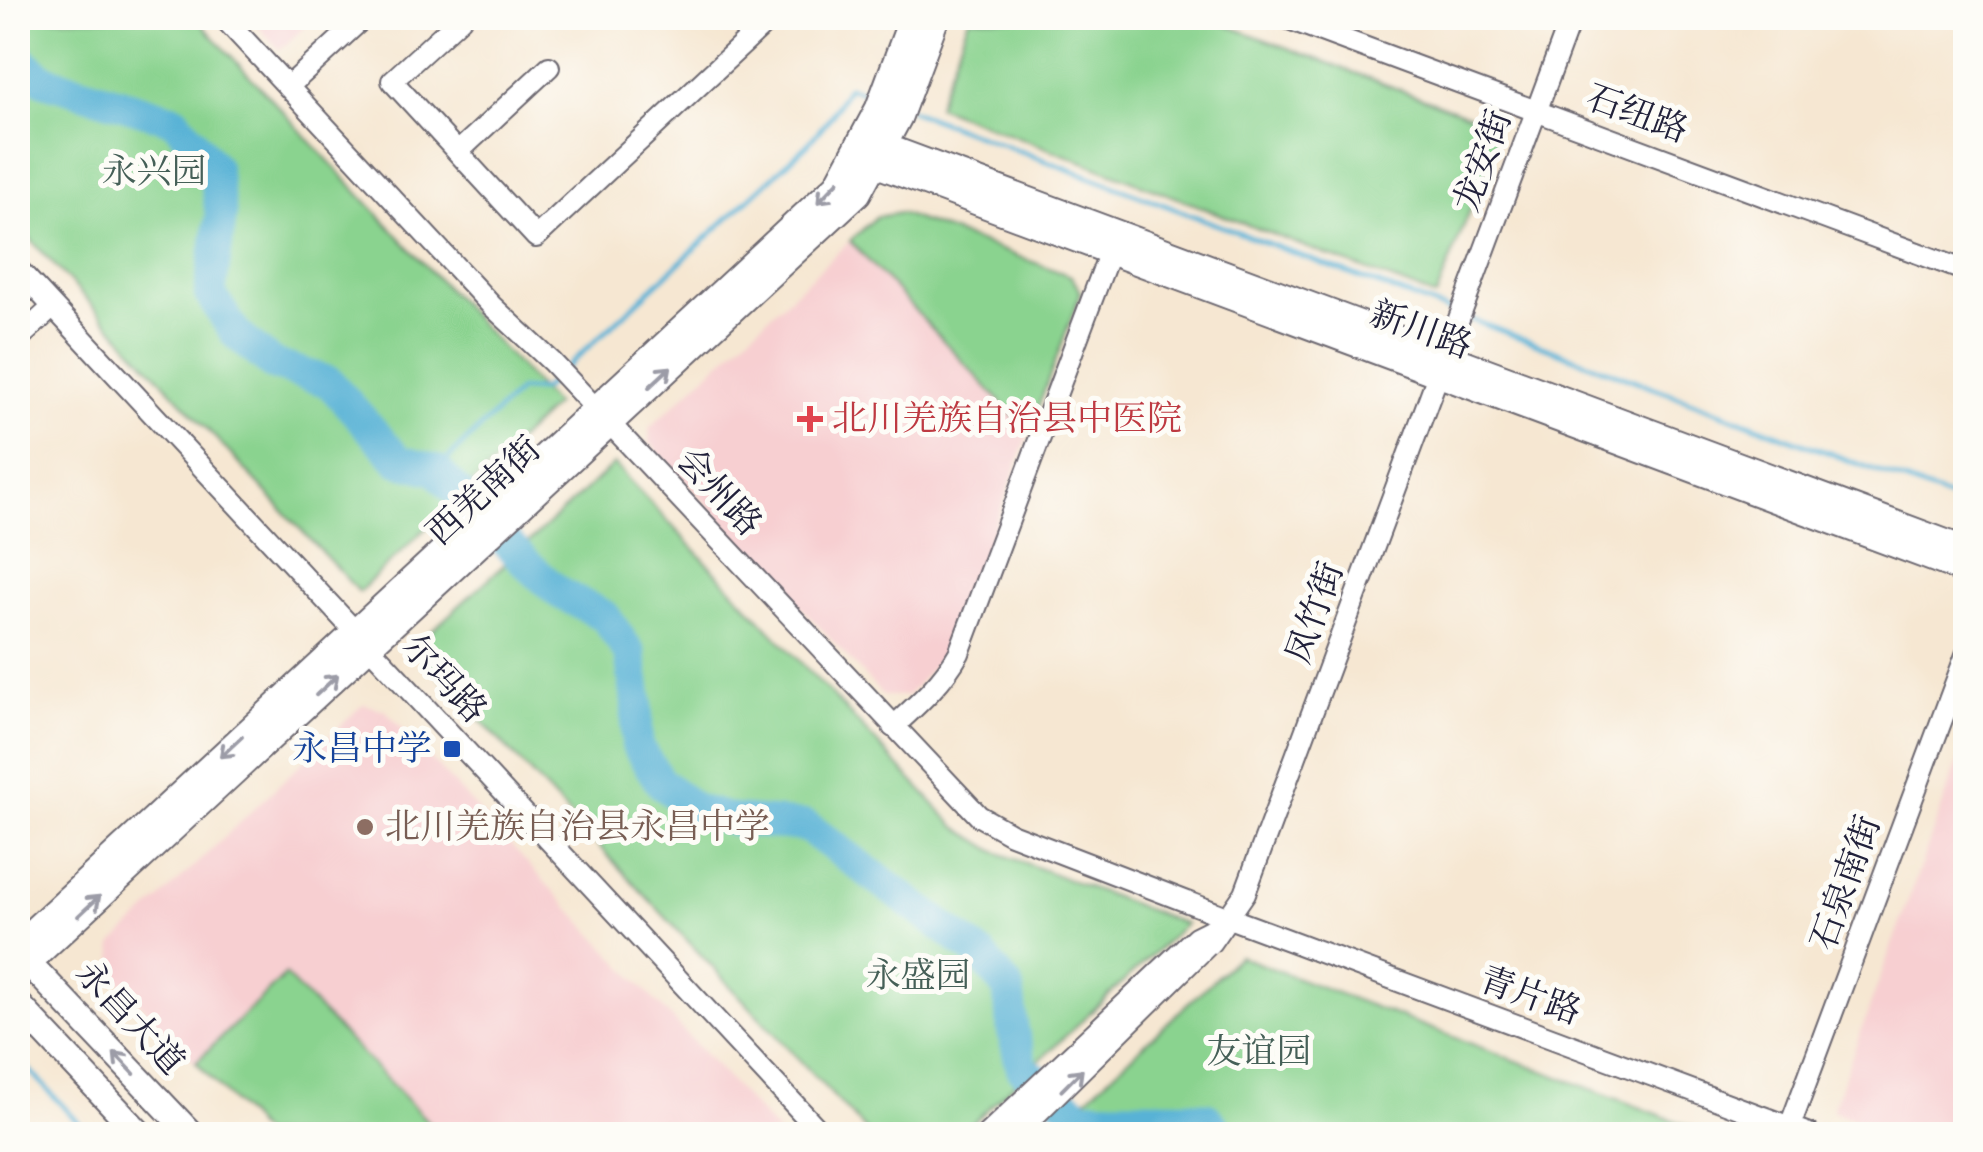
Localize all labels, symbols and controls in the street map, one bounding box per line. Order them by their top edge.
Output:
street label: 石纽路 [1580,75,1694,153]
street label: 龙安街 [1444,104,1522,218]
park label: 永兴园 [101,150,207,194]
one-way arrow [816,180,840,204]
street label: 新川路 [1364,291,1478,369]
one-way arrow [647,365,671,389]
place label: 北川羌族自治县中医院 [832,397,1182,441]
marker: 北川羌族自治县中医院 [797,406,823,432]
street label: 西羌南街 [418,427,550,555]
street label: 会州路 [667,439,771,545]
street label: 凤竹街 [1276,556,1354,670]
street label: 尔玛路 [392,626,496,732]
one-way arrow [314,674,339,697]
place label: 永昌中学 [292,727,432,771]
one-way arrow [219,735,244,758]
marker: 永昌中学 [441,738,463,760]
place label: 北川羌族自治县永昌中学 [385,805,770,849]
street label: 石泉南街 [1801,810,1891,956]
marker: 北川羌族自治县永昌中学 [354,816,376,838]
one-way arrow [76,895,101,918]
street label: 永昌大道 [66,952,194,1084]
park label: 永盛园 [865,954,971,998]
street label: 青片路 [1473,957,1587,1035]
park label: 友谊园 [1206,1030,1312,1074]
one-way arrow [113,1051,136,1076]
one-way arrow [1060,1069,1084,1093]

